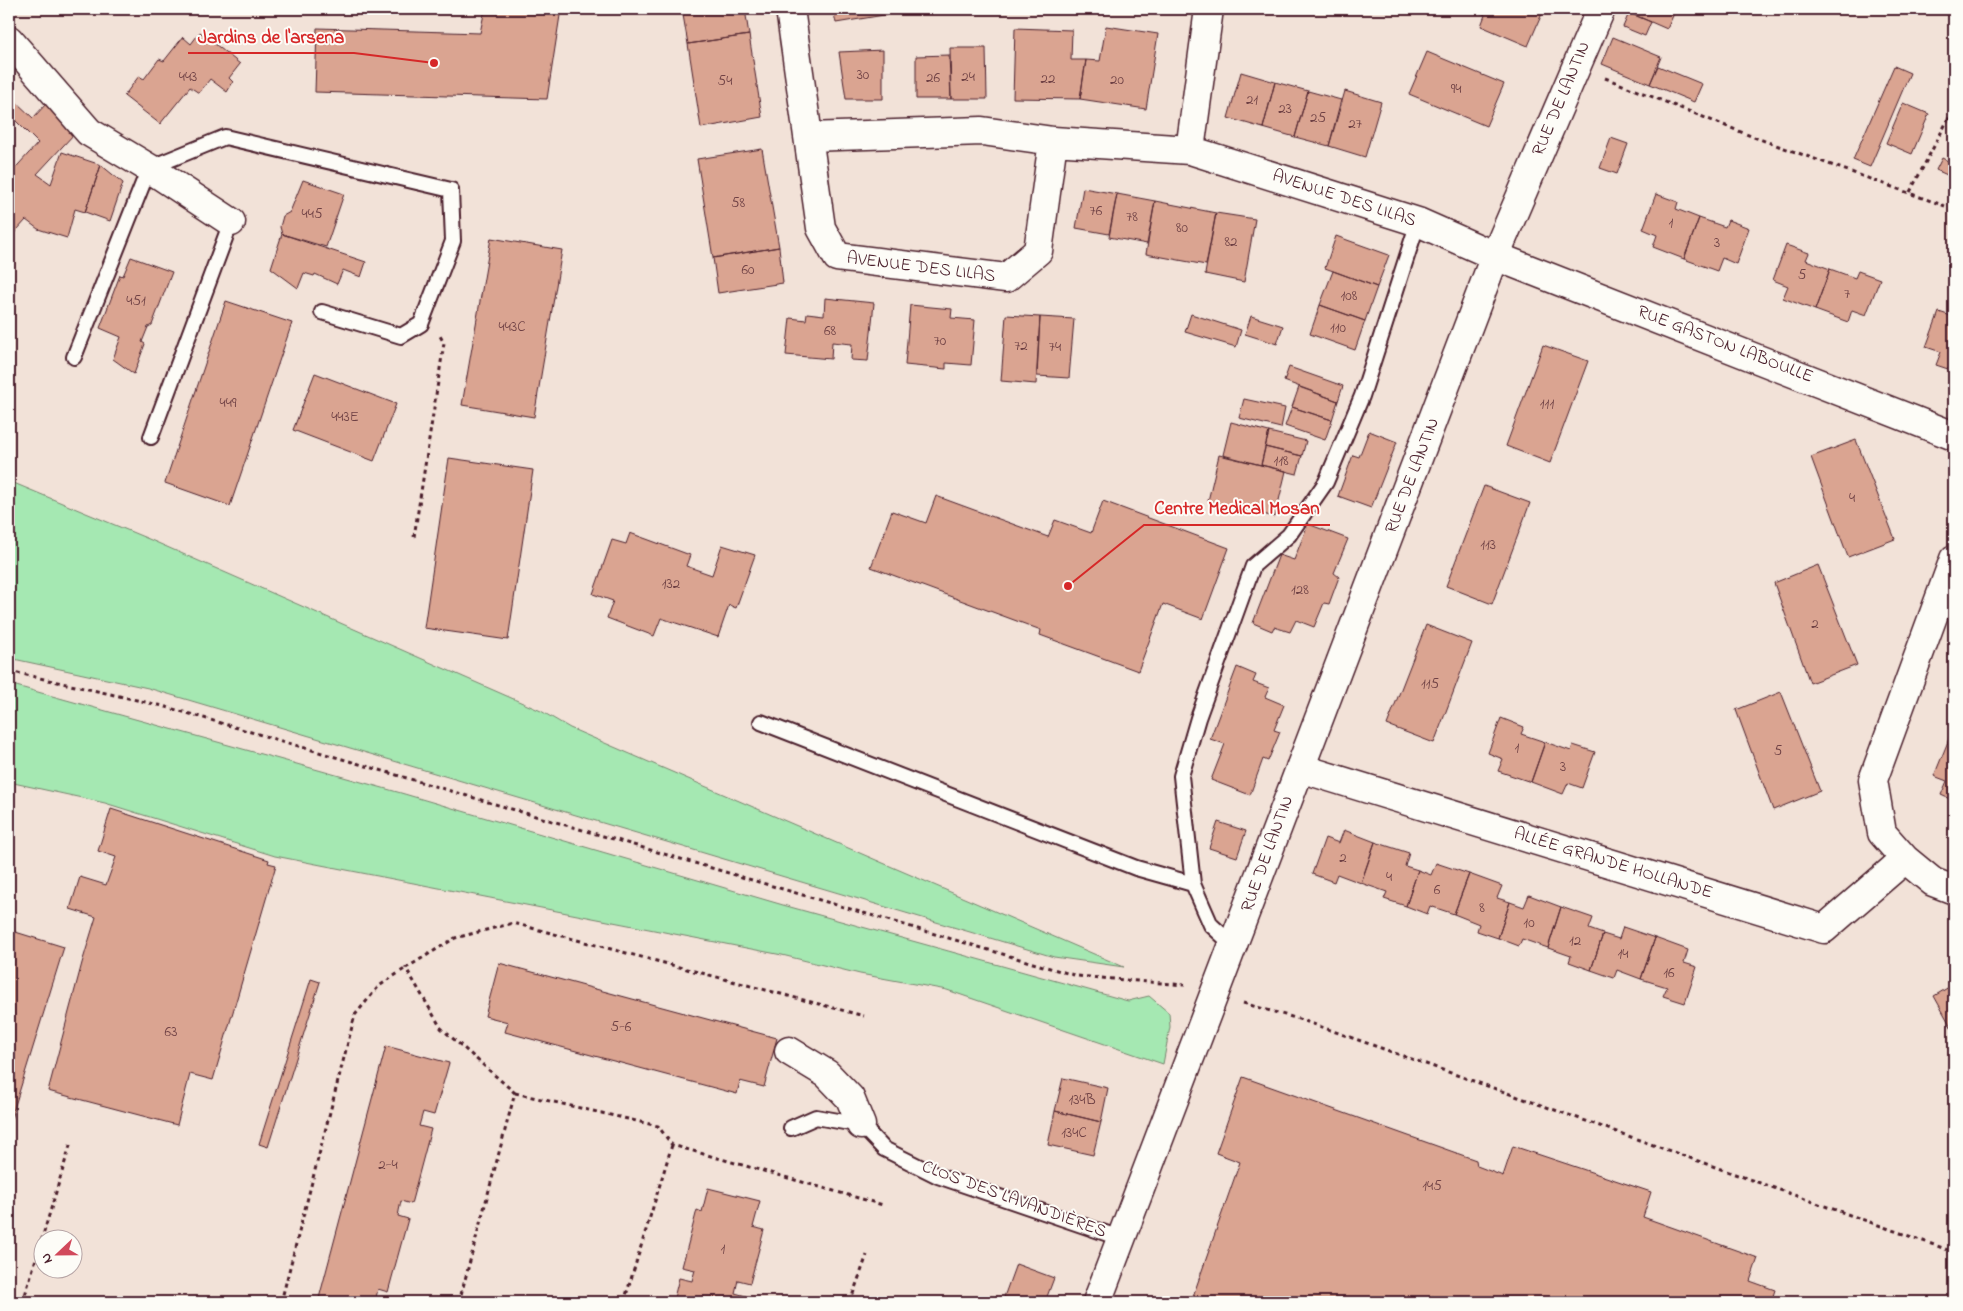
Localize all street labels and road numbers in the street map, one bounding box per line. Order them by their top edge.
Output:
street label: RUE DE LANTIN [1526,38,1598,160]
street label: AVENUE DES LILAS [1269,163,1419,235]
street label: AVENUE DES LILAS [845,246,997,290]
street label: RUE GASTON LABOULLE [1633,299,1817,391]
street label: RUE DE LANTIN [1379,414,1447,538]
street label: RUE DE LANTIN [1235,792,1301,916]
street label: ALLÉE GRANDE HOLLANDE [1510,821,1716,907]
street label: CLOS DES LAVANDIÈRES [918,1154,1110,1246]

